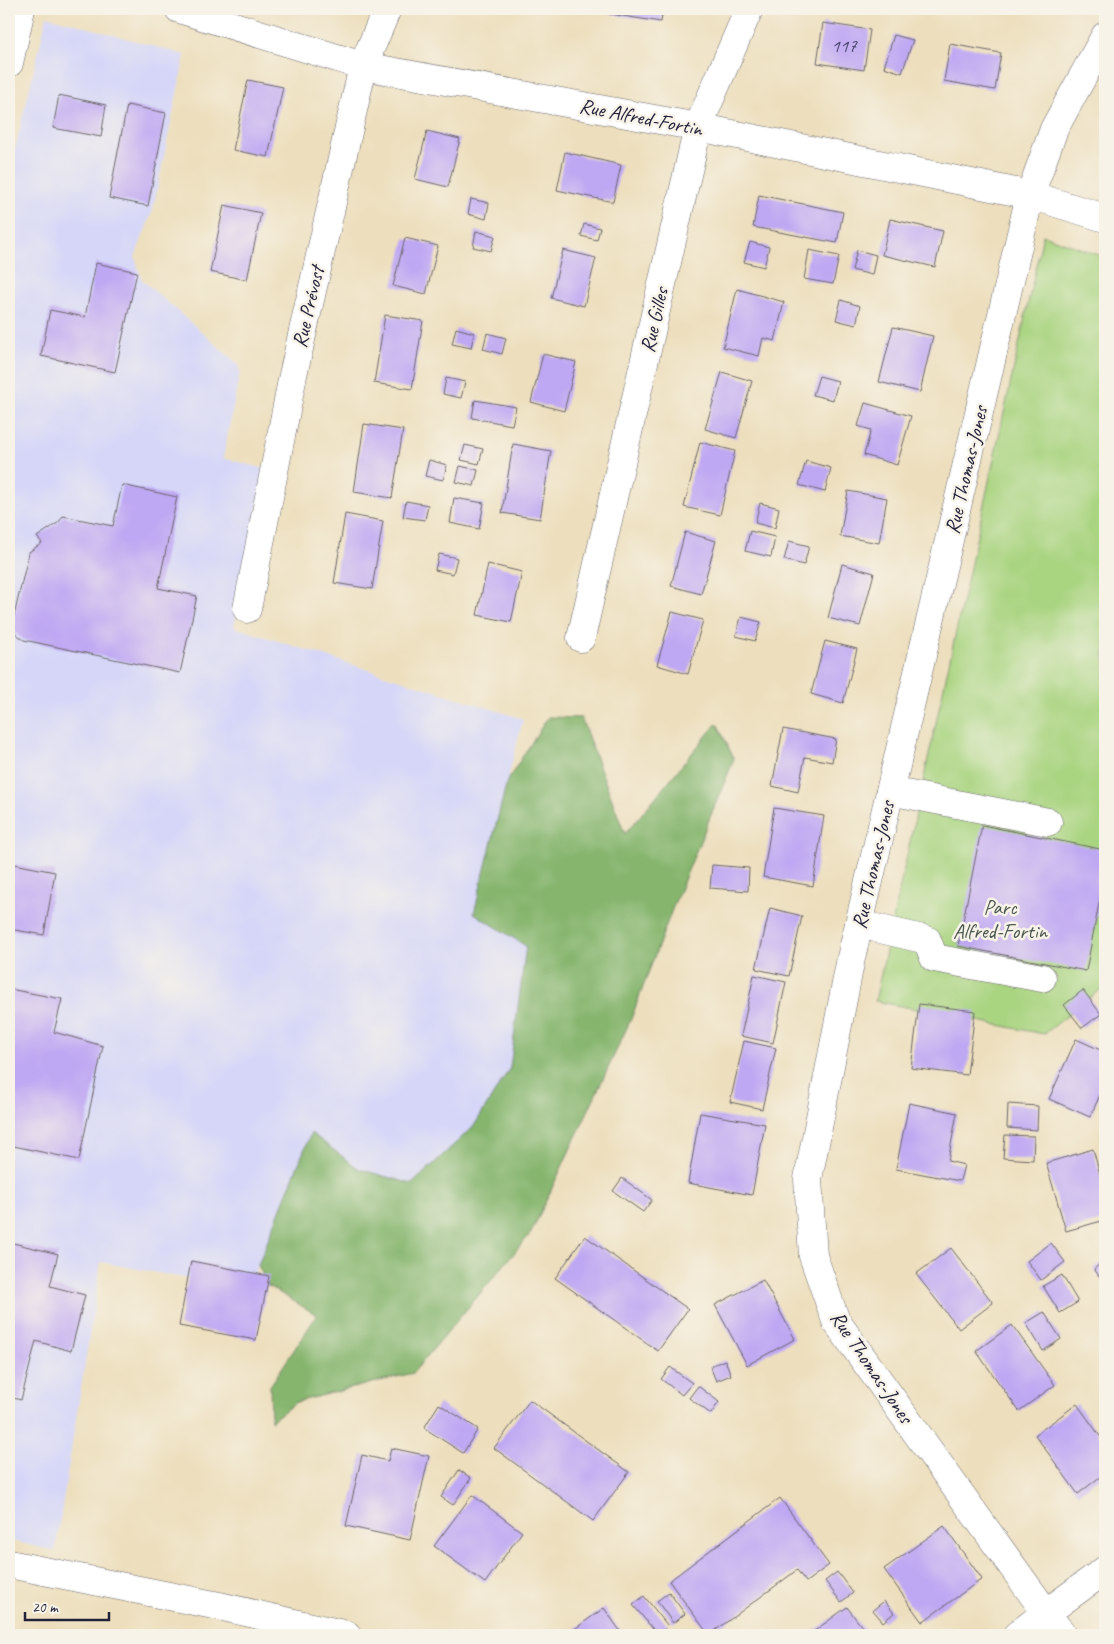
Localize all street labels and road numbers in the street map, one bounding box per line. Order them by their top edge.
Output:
street label: Rue Alfred-Fortin [577,92,706,142]
street label: Rue Prévost [286,261,331,350]
street label: Rue Gilles [634,283,674,355]
street label: Rue Thomas-Jones [939,402,994,536]
street label: Rue Thomas-Jones [846,797,901,931]
street label: Rue Thomas-Jones [825,1306,920,1430]

